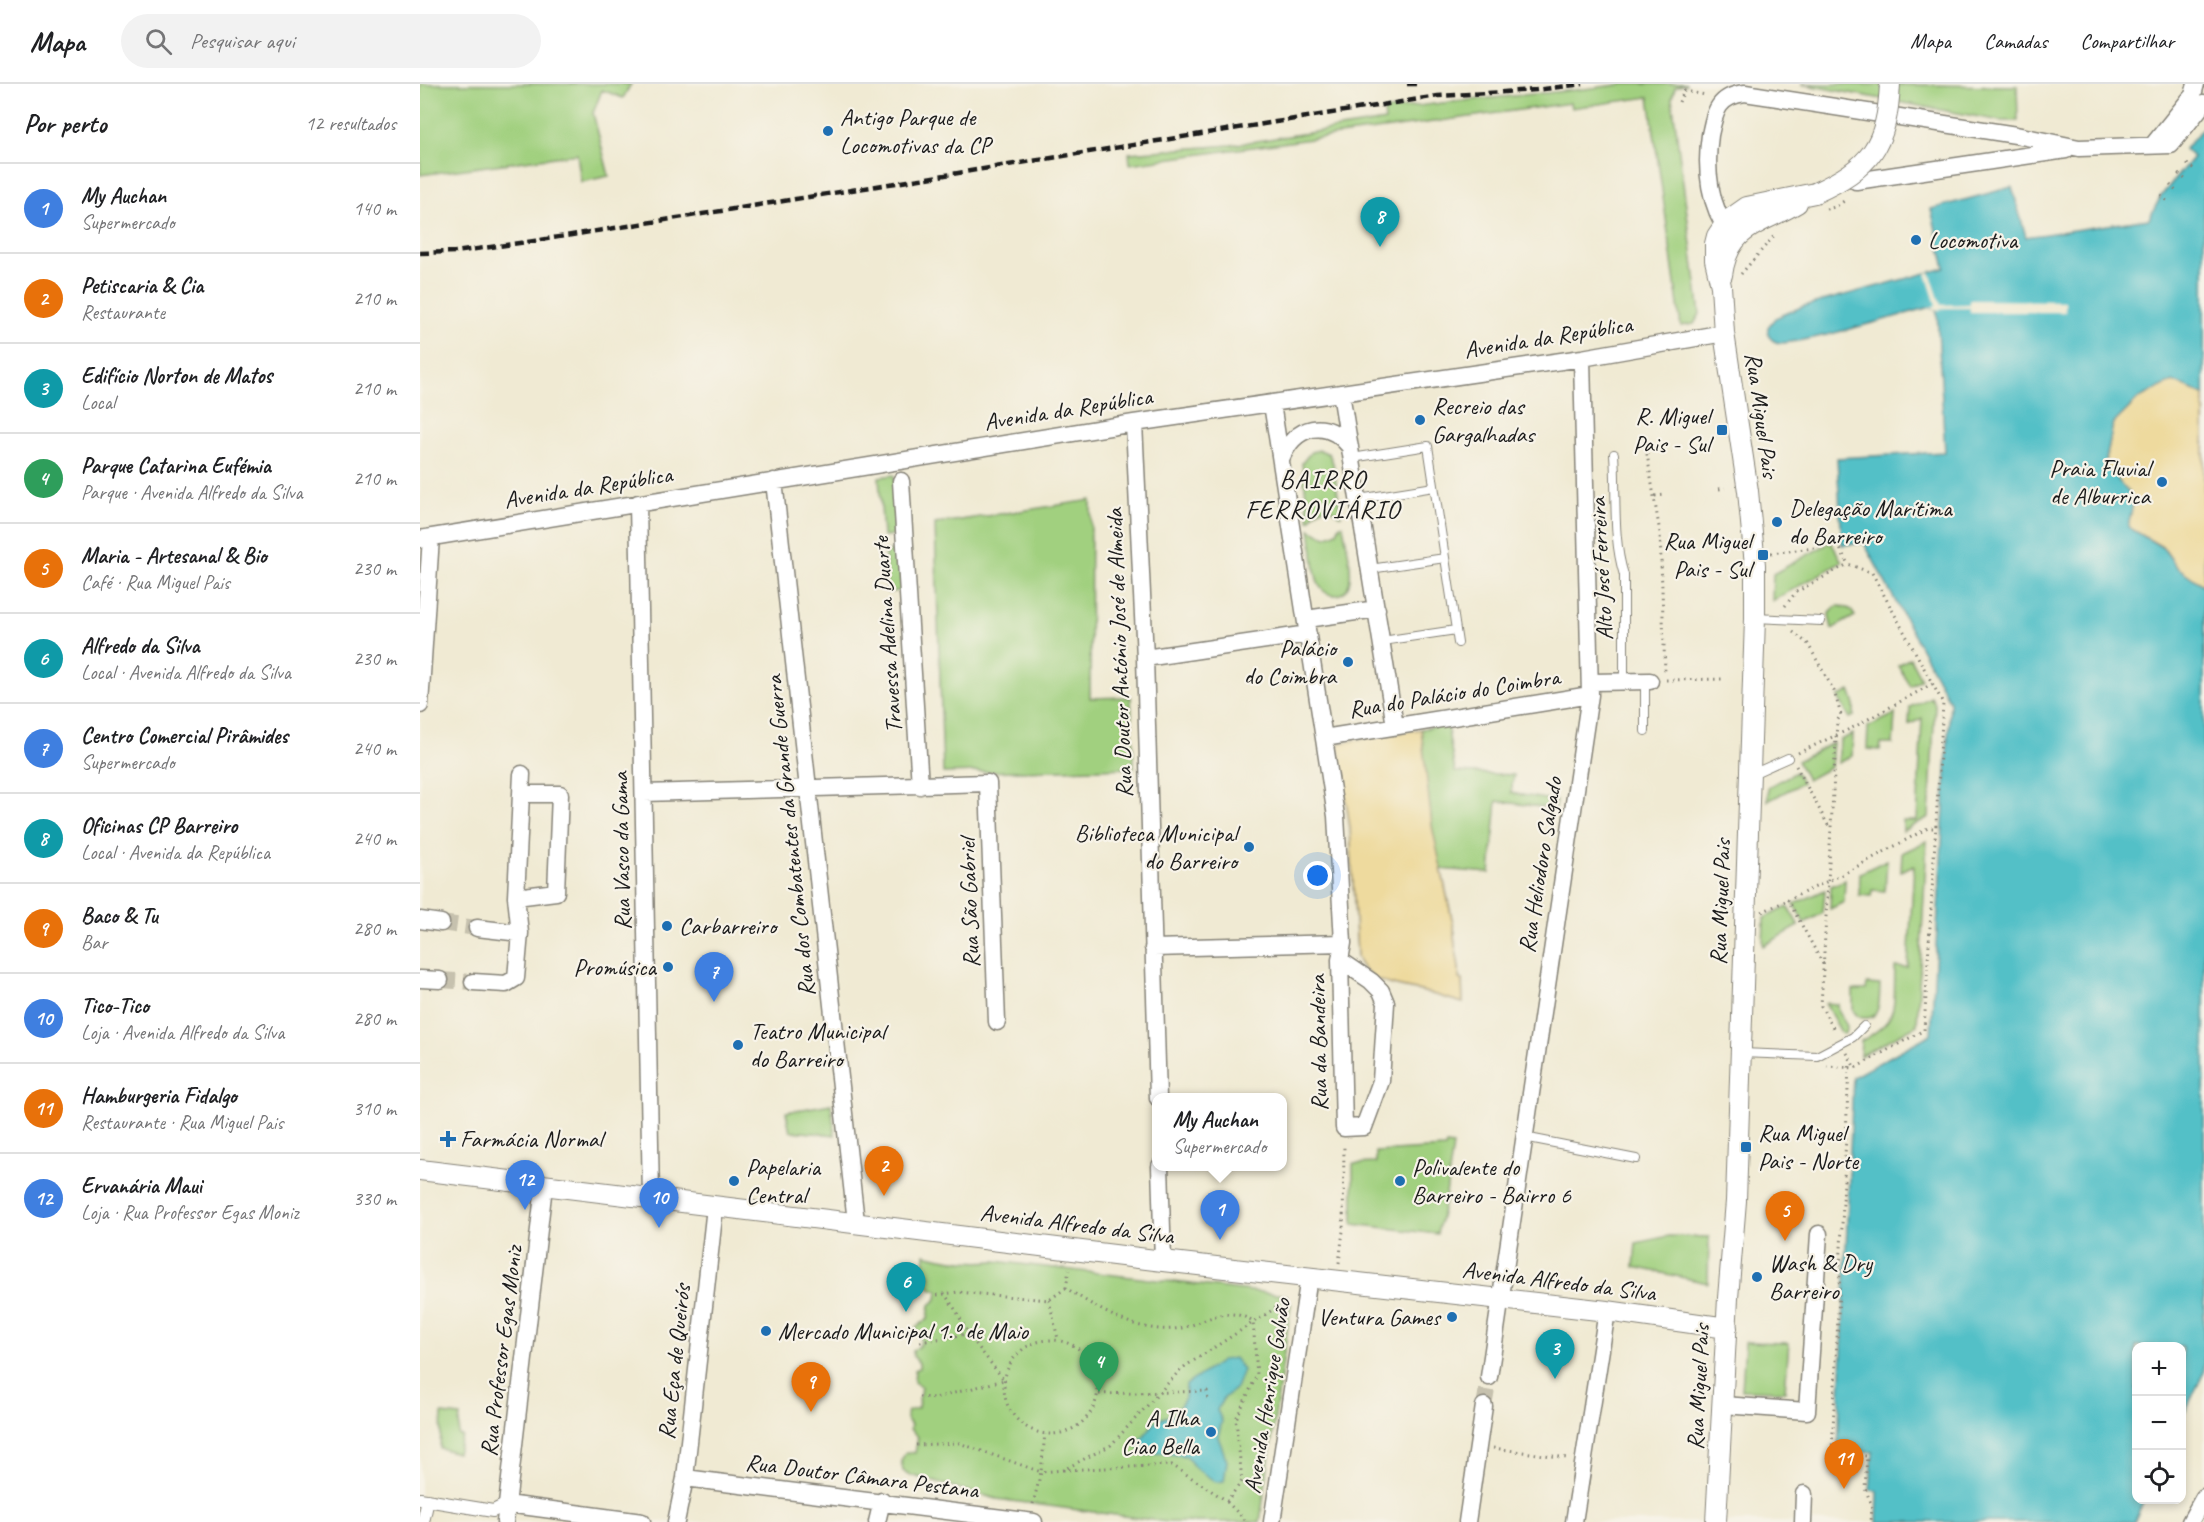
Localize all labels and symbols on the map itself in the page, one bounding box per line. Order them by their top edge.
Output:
place label: Antigo Parque de Locomotivas da CP [840,102,993,160]
marker: Antigo Parque de Locomotivas da CP [821,124,835,138]
pin: 8 [1360,198,1400,247]
place label: Locomotiva [1928,225,2018,255]
marker: Locomotiva [1909,233,1923,247]
street label: Avenida da República [1462,309,1636,365]
street label: Rua Miguel Pais [1738,351,1786,481]
street label: Avenida da República [982,381,1156,437]
place label: Recreio das Gargalhadas [1432,391,1536,449]
place label: R. Miguel Pais - Sul [1633,401,1714,459]
marker: Recreio das Gargalhadas [1413,413,1427,427]
marker: R. Miguel Pais - Sul [1715,423,1729,437]
place label: Praia Fluvial de Alburrica [2049,453,2154,511]
street label: Avenida da República [502,459,676,515]
district label: BAIRRO FERROVIÁRIO [1245,463,1402,526]
marker: Praia Fluvial de Alburrica [2155,475,2169,489]
place label: Delegação Marítima do Barreiro [1789,493,1953,551]
street label: Alto José Ferreira [1582,495,1620,641]
street label: Rua Doutor António José de Almeida [1099,506,1139,798]
marker: Delegação Marítima do Barreiro [1770,515,1784,529]
place label: Rua Miguel Pais - Sul [1663,526,1755,584]
street label: Travessa Adelina Duarte [865,534,909,734]
marker: Rua Miguel Pais - Sul [1756,548,1770,562]
place label: Palácio do Coimbra [1244,633,1339,691]
marker: Palácio do Coimbra [1341,655,1355,669]
street label: Rua do Palácio do Coimbra [1346,661,1564,724]
street label: Rua dos Combatentes da Grande Guerra [758,672,822,998]
street label: Rua Vasco da Gama [605,770,637,930]
street label: Rua Heliodoro Salgado [1511,774,1569,955]
place label: Biblioteca Municipal do Barreiro [1075,818,1241,876]
street label: Rua São Gabriel [952,834,986,968]
street label: Rua Miguel Pais [1703,837,1737,965]
marker: Biblioteca Municipal do Barreiro [1242,840,1256,854]
your location [1303,861,1332,890]
place label: Carbarreiro [679,911,779,941]
marker: Carbarreiro [660,919,674,933]
place label: Promúsica [573,952,657,982]
pin: 7 [694,952,734,1002]
marker: Promúsica [661,960,675,974]
street label: Rua da Bandeira [1302,973,1334,1111]
place label: Teatro Municipal do Barreiro [750,1016,889,1074]
marker: Teatro Municipal do Barreiro [731,1038,745,1052]
place label: Rua Miguel Pais - Norte [1758,1118,1860,1176]
place label: Farmácia Normal [460,1124,606,1154]
marker: Farmácia Normal [441,1132,455,1146]
marker: Rua Miguel Pais - Norte [1739,1140,1753,1154]
pin: 2 [864,1146,904,1196]
place label: Papelaria Central [746,1152,822,1210]
place label: Polivalente do Barreiro - Bairro 6 [1412,1152,1572,1210]
pin: 12 [506,1160,544,1210]
marker: Papelaria Central [727,1174,741,1188]
marker: Polivalente do Barreiro - Bairro 6 [1393,1174,1407,1188]
pin: 10 [640,1178,678,1228]
pin: 1 [1200,1190,1240,1240]
pin: 5 [1766,1192,1804,1241]
street label: Avenida Alfredo da Silva [979,1197,1177,1251]
street label: Rua Professor Egas Moniz [473,1242,529,1458]
place label: Wash & Dry Barreiro [1769,1248,1874,1306]
street label: Avenida Alfredo da Silva [1461,1254,1659,1308]
pin: 6 [886,1262,926,1312]
marker: Wash & Dry Barreiro [1750,1270,1764,1284]
street label: Rua Eça de Queirós [651,1280,697,1441]
street label: Avenida Henrique Galvão [1237,1295,1297,1496]
place label: Ventura Games [1318,1302,1442,1332]
marker: Ventura Games [1445,1310,1459,1324]
place label: Mercado Municipal 1.º de Maio [778,1316,1030,1346]
street label: Rua Miguel Pais [1680,1321,1716,1451]
marker: Mercado Municipal 1.º de Maio [759,1324,773,1338]
pin: 3 [1536,1330,1574,1379]
pin: 4 [1080,1342,1118,1392]
pin: 9 [792,1362,830,1412]
place label: A Ilha Ciao Bella [1121,1403,1201,1461]
marker: A Ilha Ciao Bella [1204,1425,1218,1439]
pin: 11 [1824,1440,1864,1489]
street label: Rua Doutor Câmara Pestana [744,1447,981,1505]

